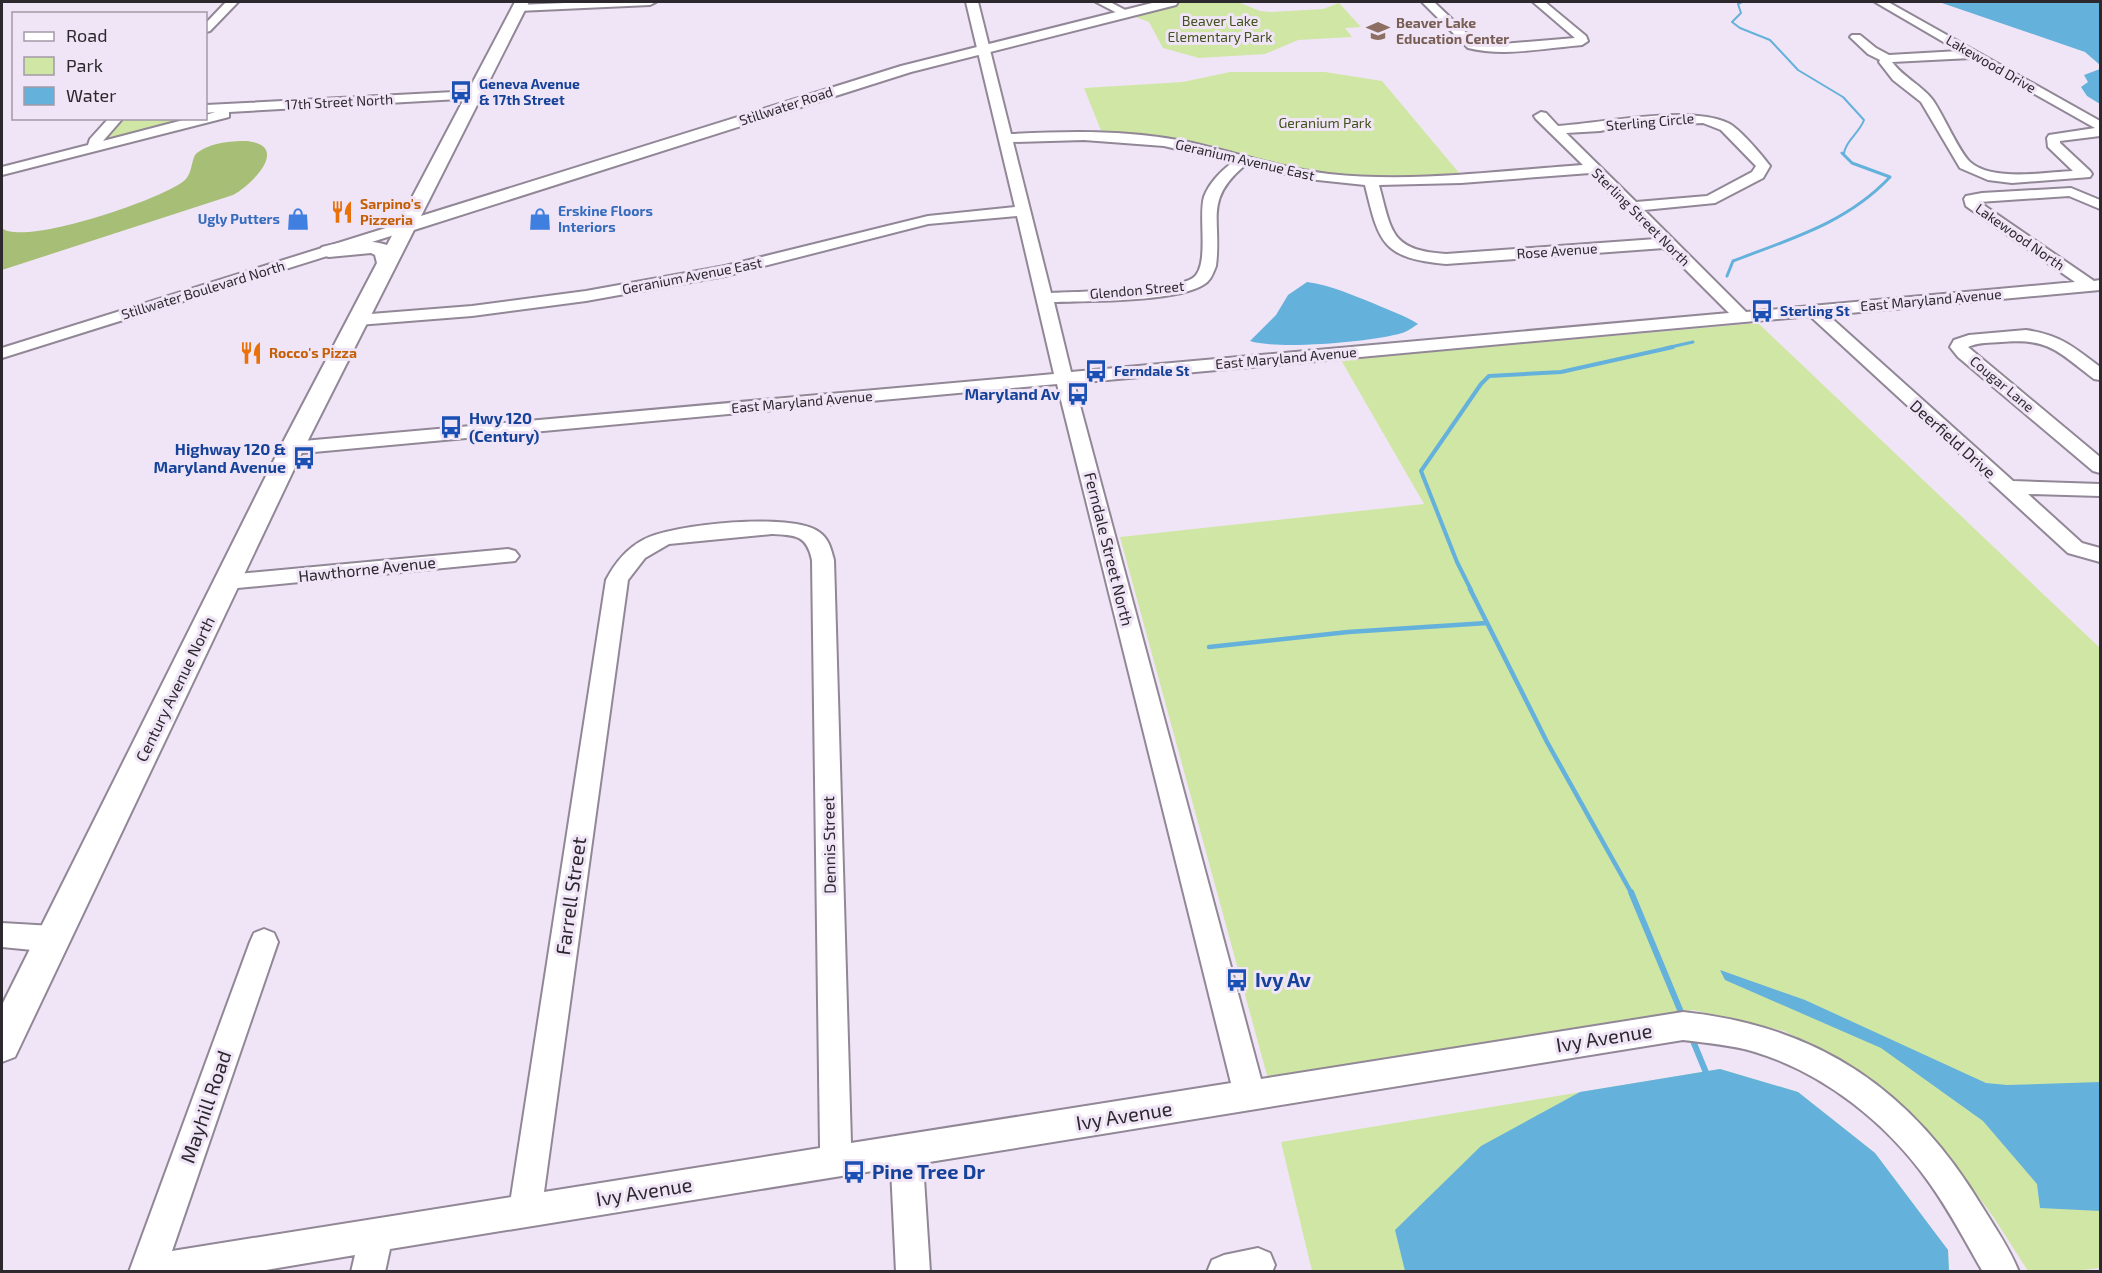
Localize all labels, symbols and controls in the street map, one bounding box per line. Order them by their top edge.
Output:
legend [12,12,207,120]
park label: Beaver Lake Elementary Park [1168,12,1272,45]
place label: Beaver Lake Education Center [1396,14,1509,47]
school or university icon: Beaver Lake Education Center [1365,18,1391,44]
text: Road [66,24,107,46]
street label: Lakewood Drive [1943,31,2039,96]
text: Park [66,54,103,76]
place label: Geneva Avenue & 17th Street [479,75,580,108]
bus stop icon: Geneva Avenue & 17th Street [448,79,474,105]
street label: Stillwater Road [737,82,835,129]
text: Water [66,84,116,106]
street label: 17th Street North [284,90,393,113]
street label: Sterling Circle [1605,109,1695,134]
park label: Geranium Park [1278,114,1372,131]
street label: Geranium Avenue East [1174,135,1316,184]
street label: Sterling Street North [1589,164,1694,269]
place label: Sarpino's Pizzeria [360,195,421,228]
restaurant icon: Sarpino's Pizzeria [329,199,355,225]
street label: Lakewood North [1973,200,2068,274]
place label: Erskine Floors Interiors [558,202,653,235]
shop icon: Ugly Putters [285,206,311,232]
shop icon: Erskine Floors Interiors [527,206,553,232]
place label: Ugly Putters [198,210,280,227]
street label: Rose Avenue [1516,239,1598,262]
street label: Geranium Avenue East [620,254,763,297]
street label: Stillwater Boulevard North [119,257,287,322]
street label: Glendon Street [1089,277,1185,302]
street label: East Maryland Avenue [1860,285,2002,314]
bus stop icon: Sterling St [1749,298,1775,324]
place label: Sterling St [1780,302,1850,319]
restaurant icon: Rocco's Pizza [238,340,264,366]
street label: East Maryland Avenue [1215,343,1357,372]
place label: Rocco's Pizza [269,344,357,361]
street label: Cougar Lane [1967,352,2038,415]
bus stop icon: Ferndale St [1083,358,1109,384]
place label: Ferndale St [1114,362,1190,379]
bus stop icon: Maryland Av [1065,381,1091,407]
place label: Maryland Av [965,384,1060,404]
street label: East Maryland Avenue [731,387,873,416]
street label: Deerfield Drive [1907,395,2000,482]
place label: Hwy 120 (Century) [469,408,540,446]
bus stop icon: Hwy 120 (Century) [438,414,464,440]
place label: Highway 120 & Maryland Avenue [154,439,286,477]
bus stop icon: Highway 120 & Maryland Avenue [291,445,317,471]
street label: Ferndale Street North [1081,470,1138,628]
street label: Hawthorne Avenue [297,552,437,585]
street label: Century Avenue North [131,613,218,765]
street label: Dennis Street [818,796,839,894]
street label: Farrell Street [550,835,590,957]
bus stop icon: Ivy Av [1224,967,1250,993]
place label: Ivy Av [1255,967,1312,992]
street label: Ivy Avenue [1554,1018,1654,1056]
street label: Mayhill Road [175,1047,236,1166]
street label: Ivy Avenue [1074,1096,1174,1134]
bus stop icon: Pine Tree Dr [841,1159,867,1185]
place label: Pine Tree Dr [872,1159,985,1183]
street label: Ivy Avenue [594,1172,694,1210]

